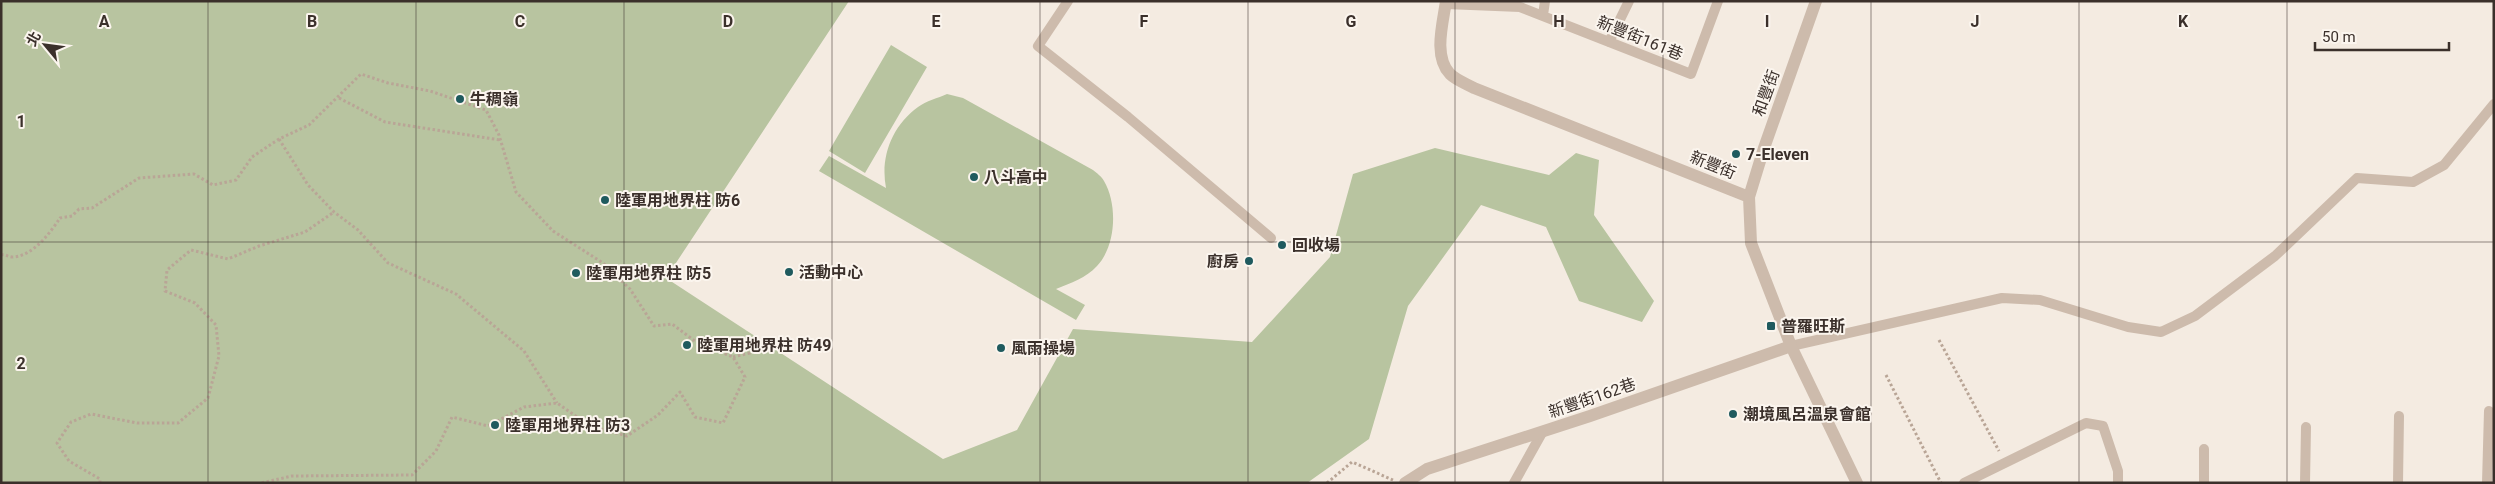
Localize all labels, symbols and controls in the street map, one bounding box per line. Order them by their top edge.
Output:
text: A [99,12,110,31]
text: B [307,12,317,31]
text: C [515,12,525,31]
text: D [723,12,733,31]
text: E [932,12,941,31]
text: F [1140,12,1149,31]
text: G [1346,12,1357,31]
text: H [1553,12,1565,31]
street label: 新豐街161巷 [1594,12,1686,64]
text: I [1765,12,1769,31]
text: J [1971,12,1979,31]
text: K [2178,12,2189,31]
north arrow [20,20,70,70]
scale bar [2315,20,2449,52]
text: 50 m [2322,28,2356,46]
text: 北 [23,29,44,49]
street label: 和豐街 [1749,67,1783,119]
place label: 牛稠嶺 [470,90,518,109]
marker: 牛稠嶺 [454,93,466,105]
text: 1 [16,112,26,131]
place label: 7-Eleven [1746,145,1809,164]
street label: 新豐街 [1687,147,1739,183]
marker: 7-Eleven [1730,148,1742,160]
place label: 八斗高中 [984,168,1048,187]
marker: 八斗高中 [968,171,980,183]
place label: 陸軍用地界柱 防6 [615,191,740,210]
marker: 陸軍用地界柱 防6 [599,194,611,206]
place label: 回收場 [1292,236,1340,255]
marker: 回收場 [1276,239,1288,251]
place label: 廚房 [1207,252,1239,271]
marker: 廚房 [1243,255,1255,267]
place label: 活動中心 [799,263,863,282]
place label: 陸軍用地界柱 防5 [586,264,711,283]
marker: 活動中心 [783,266,795,278]
marker: 陸軍用地界柱 防5 [570,267,582,279]
place label: 普羅旺斯 [1781,317,1845,336]
marker: 普羅旺斯 [1765,320,1777,332]
place label: 陸軍用地界柱 防49 [697,336,831,355]
marker: 陸軍用地界柱 防49 [681,339,693,351]
place label: 風雨操場 [1011,339,1075,358]
marker: 風雨操場 [995,342,1007,354]
text: 2 [16,354,26,373]
street label: 新豐街162巷 [1546,374,1638,422]
place label: 潮境風呂溫泉會館 [1743,405,1871,424]
marker: 潮境風呂溫泉會館 [1727,408,1739,420]
place label: 陸軍用地界柱 防3 [505,416,630,435]
marker: 陸軍用地界柱 防3 [489,419,501,431]

